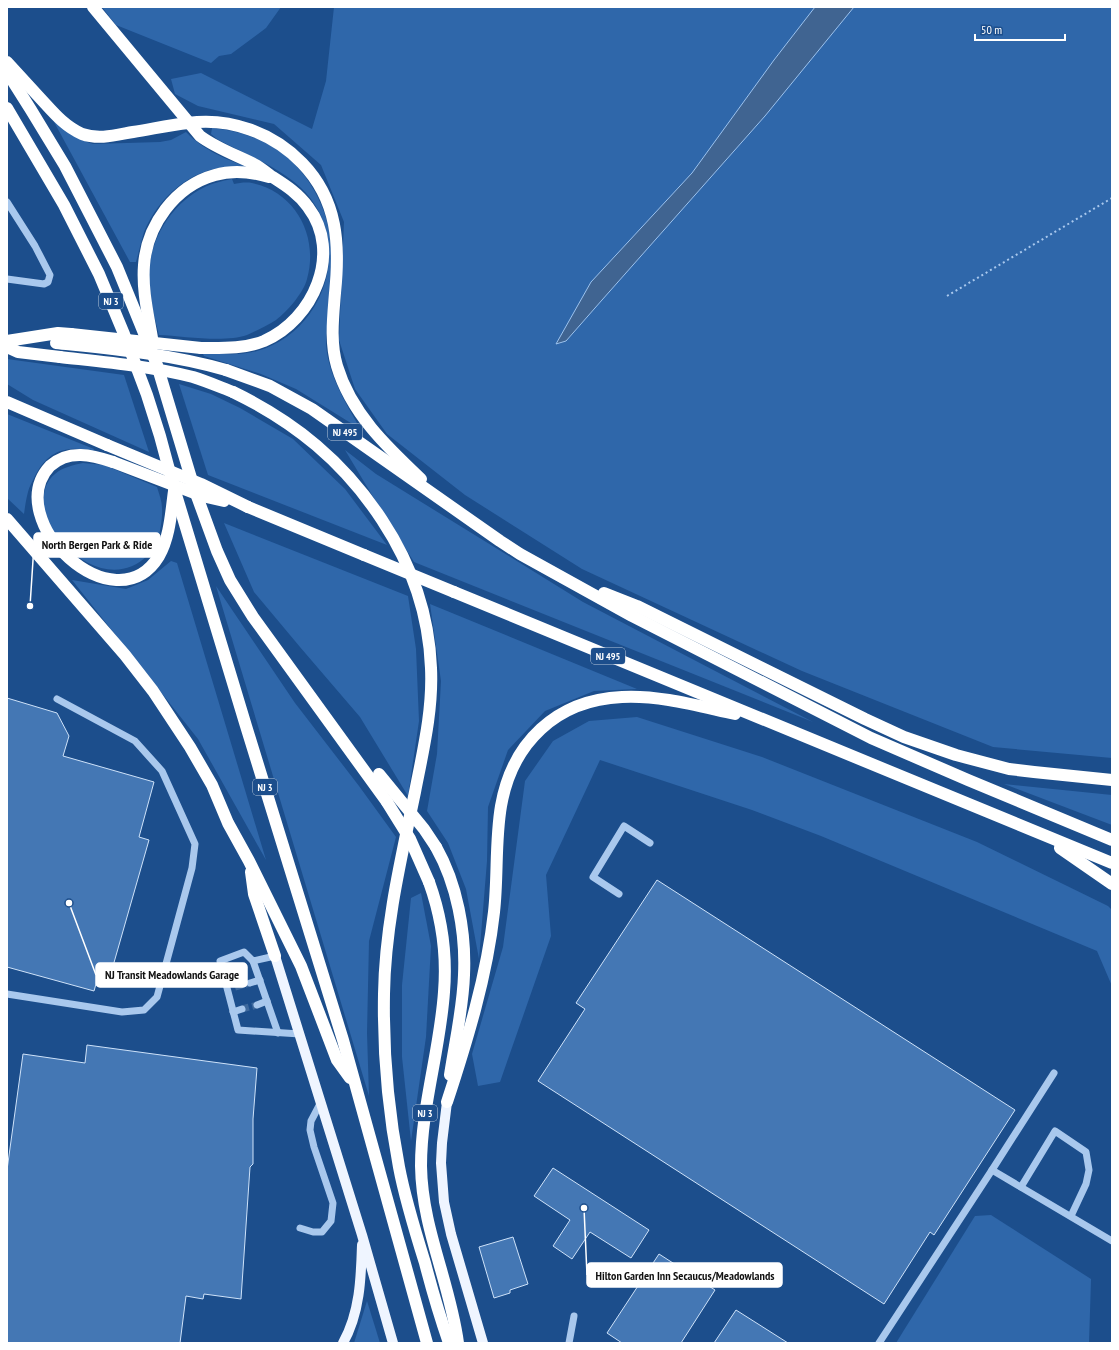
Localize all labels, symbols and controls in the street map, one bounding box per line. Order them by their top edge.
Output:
scale bar [975,16,1065,42]
text: 50 m [981,22,1002,37]
road number: NJ 3 [99,293,123,309]
road number: NJ 495 [328,424,362,440]
callout: North Bergen Park & Ride [34,533,160,557]
text: North Bergen Park & Ride [42,537,152,552]
road number: NJ 495 [591,648,625,664]
road number: NJ 3 [253,779,277,795]
callout: NJ Transit Meadowlands Garage [96,963,247,987]
text: NJ Transit Meadowlands Garage [105,967,239,982]
road number: NJ 3 [413,1105,437,1121]
callout: Hilton Garden Inn Secaucus/Meadowlands [587,1263,782,1287]
text: Hilton Garden Inn Secaucus/Meadowlands [596,1268,774,1283]

